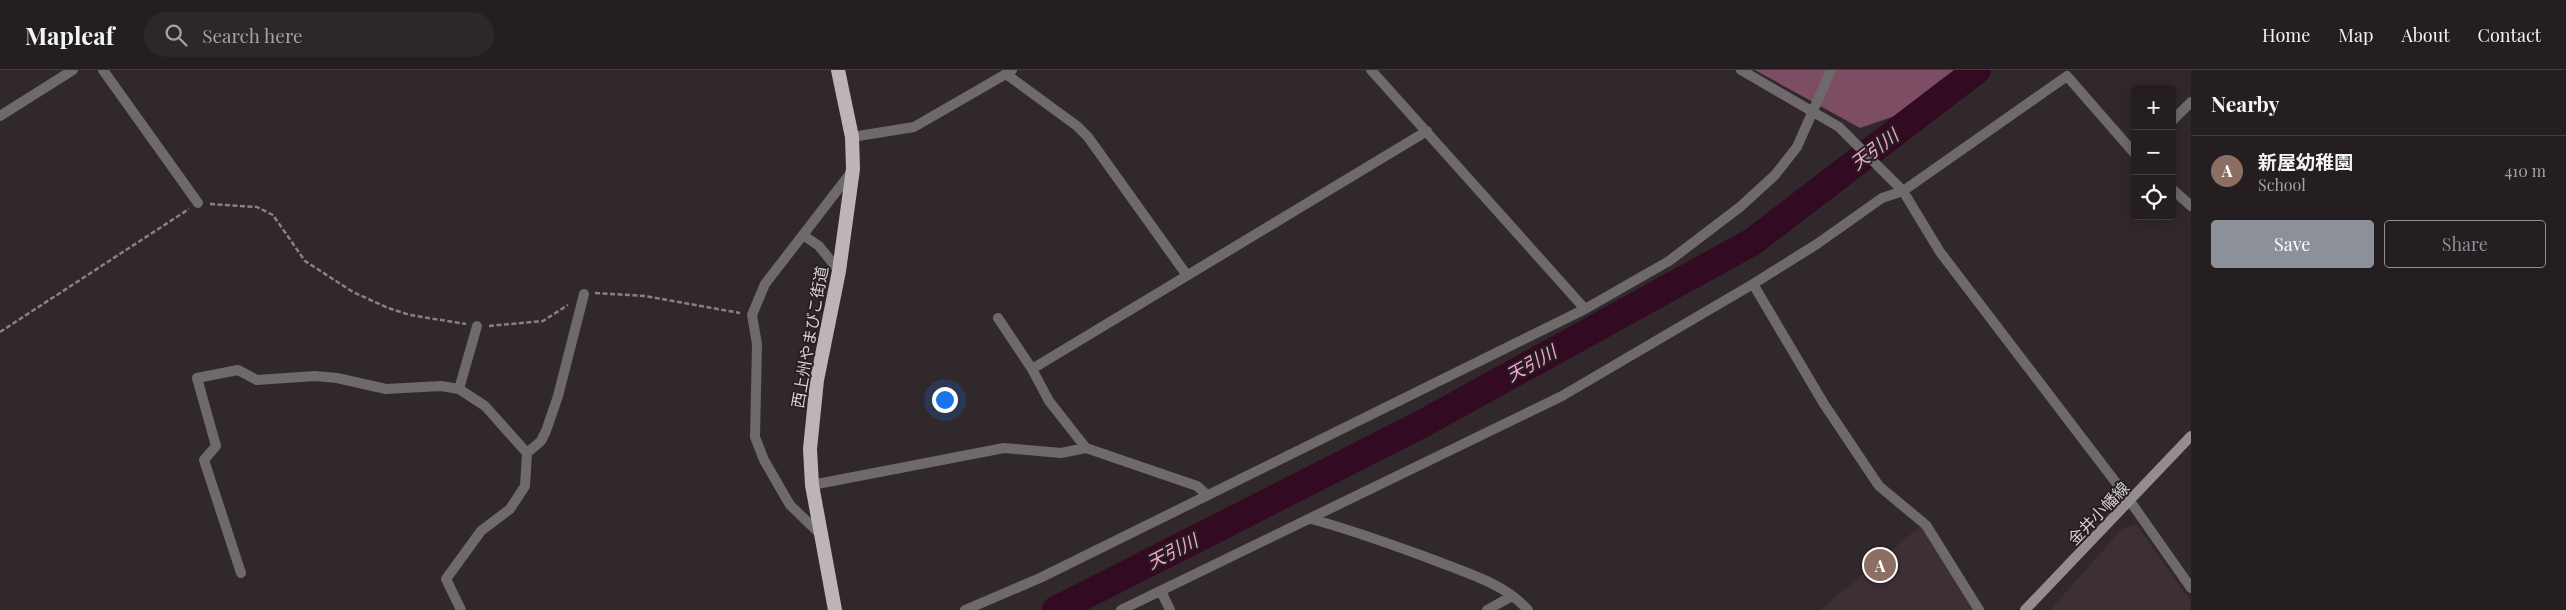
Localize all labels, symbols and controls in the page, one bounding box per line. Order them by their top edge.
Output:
search box [144,12,494,57]
text: Mapleaf [25,19,114,51]
icon: search [162,21,190,49]
text: Search here [202,22,303,48]
text: Home [2262,23,2310,47]
text: Map [2338,23,2373,47]
text: About [2401,23,2450,47]
text: Contact [2478,23,2541,47]
map controls [2131,85,2176,220]
button: + [2131,85,2176,130]
text: Nearby [2211,89,2280,117]
water label: 天引川 [1845,122,1904,175]
button: − [2131,130,2176,175]
text: 新屋幼稚園 [2258,148,2353,174]
text: A [2222,160,2232,181]
text: 410 m [2504,160,2546,181]
text: School [2258,174,2306,195]
button: locate [2131,175,2176,220]
button: Save [2211,220,2374,268]
button: Share [2384,220,2546,268]
street label: 西上州やまびこ街道 [786,264,832,410]
water label: 天引川 [1502,338,1562,387]
your location [932,387,958,413]
street label: 金井小幡線 [2063,477,2133,549]
water label: 天引川 [1142,527,1203,574]
pin: A [1864,546,1896,584]

